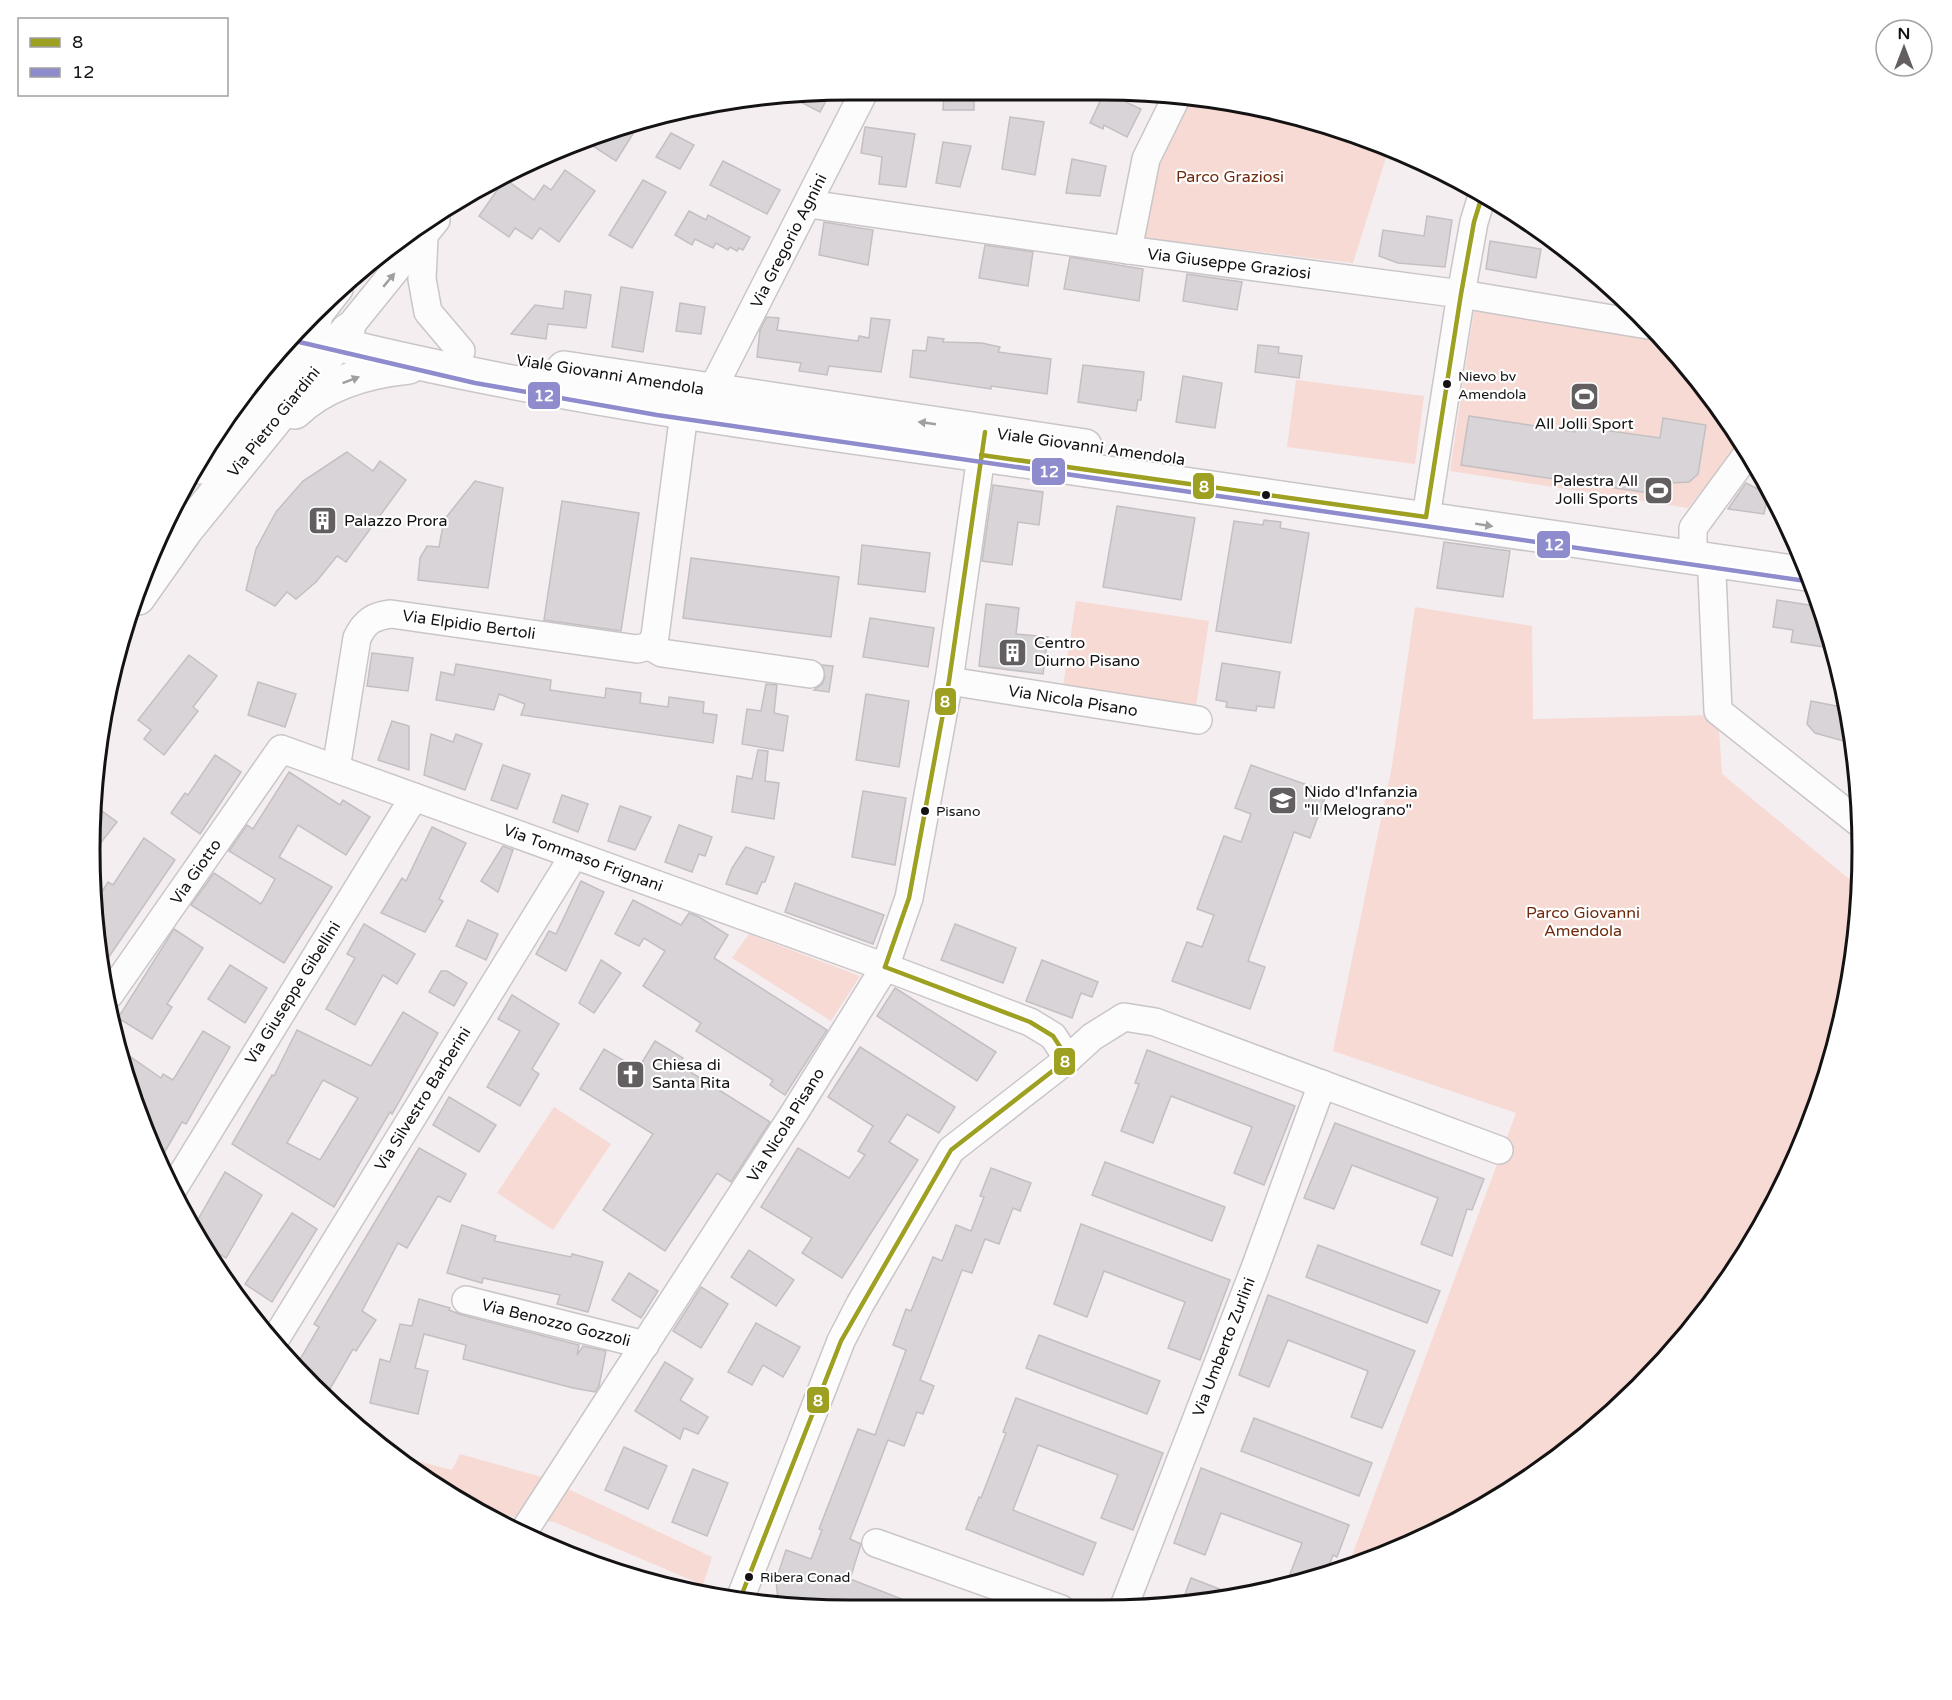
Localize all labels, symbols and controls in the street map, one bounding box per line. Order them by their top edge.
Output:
legend [18,18,228,96]
north arrow [1874,18,1934,78]
text: N [1898,24,1910,44]
text: 8 [72,31,83,53]
text: 12 [72,61,95,83]
park label: Parco Graziosi [1176,167,1284,187]
street label: Via Gregorio Agnini [746,170,832,312]
street label: Via Giuseppe Graziosi [1146,244,1312,284]
one-way arrow [382,273,395,288]
street label: Viale Giovanni Amendola [515,350,705,400]
street label: Via Pietro Giardini [223,363,325,481]
place label: Nievo bv Amendola [1458,368,1526,403]
one-way arrow [343,375,361,385]
marker: Nievo bv Amendola [1441,378,1453,390]
sports icon: All Jolli Sport [1568,380,1600,412]
line badge: 12 [527,381,561,410]
text: 12 [534,386,554,406]
place label: All Jolli Sport [1534,414,1634,434]
one-way arrow [918,419,937,428]
street label: Viale Giovanni Amendola [996,424,1186,470]
line badge: 12 [1031,457,1066,486]
text: 12 [1039,462,1059,482]
place label: Palestra All Jolli Sports [1553,471,1638,509]
line badge: 8 [1192,472,1215,500]
sports icon: Palestra All Jolli Sports [1643,474,1675,506]
text: 8 [1199,477,1209,497]
unlabelled marker [1260,489,1272,501]
building icon: Palazzo Prora [307,505,339,537]
place label: Palazzo Prora [344,511,448,531]
one-way arrow [1475,521,1494,530]
line badge: 12 [1536,530,1571,559]
text: 12 [1544,535,1564,555]
street label: Via Elpidio Bertoli [401,606,537,644]
place label: Centro Diurno Pisano [1034,633,1140,671]
building icon: Centro Diurno Pisano [997,636,1029,668]
street label: Via Nicola Pisano [1007,681,1139,721]
line badge: 8 [934,687,957,716]
text: 8 [940,692,950,712]
place label: Nido d'Infanzia "Il Melograno" [1304,782,1418,820]
school or university icon: Nido d'Infanzia "Il Melograno" [1267,785,1299,817]
place label: Pisano [936,803,980,820]
marker: Pisano [919,805,931,817]
street label: Via Tommaso Frignani [500,820,666,896]
street label: Via Giotto [166,835,226,909]
park label: Parco Giovanni Amendola [1526,903,1640,941]
street label: Via Giuseppe Gibellini [241,918,345,1068]
street label: Via Silvestro Barberini [371,1023,475,1175]
line badge: 8 [1053,1047,1076,1076]
text: 8 [1060,1052,1070,1072]
place label: Chiesa di Santa Rita [652,1055,730,1093]
church icon: Chiesa di Santa Rita [615,1058,647,1090]
street label: Via Nicola Pisano [743,1064,829,1186]
street label: Via Umberto Zurlini [1188,1275,1260,1419]
street label: Via Benozzo Gozzoli [479,1295,633,1351]
line badge: 8 [806,1386,830,1414]
text: 8 [813,1391,823,1411]
place label: Ribera Conad [760,1569,850,1586]
marker: Ribera Conad [743,1571,755,1583]

